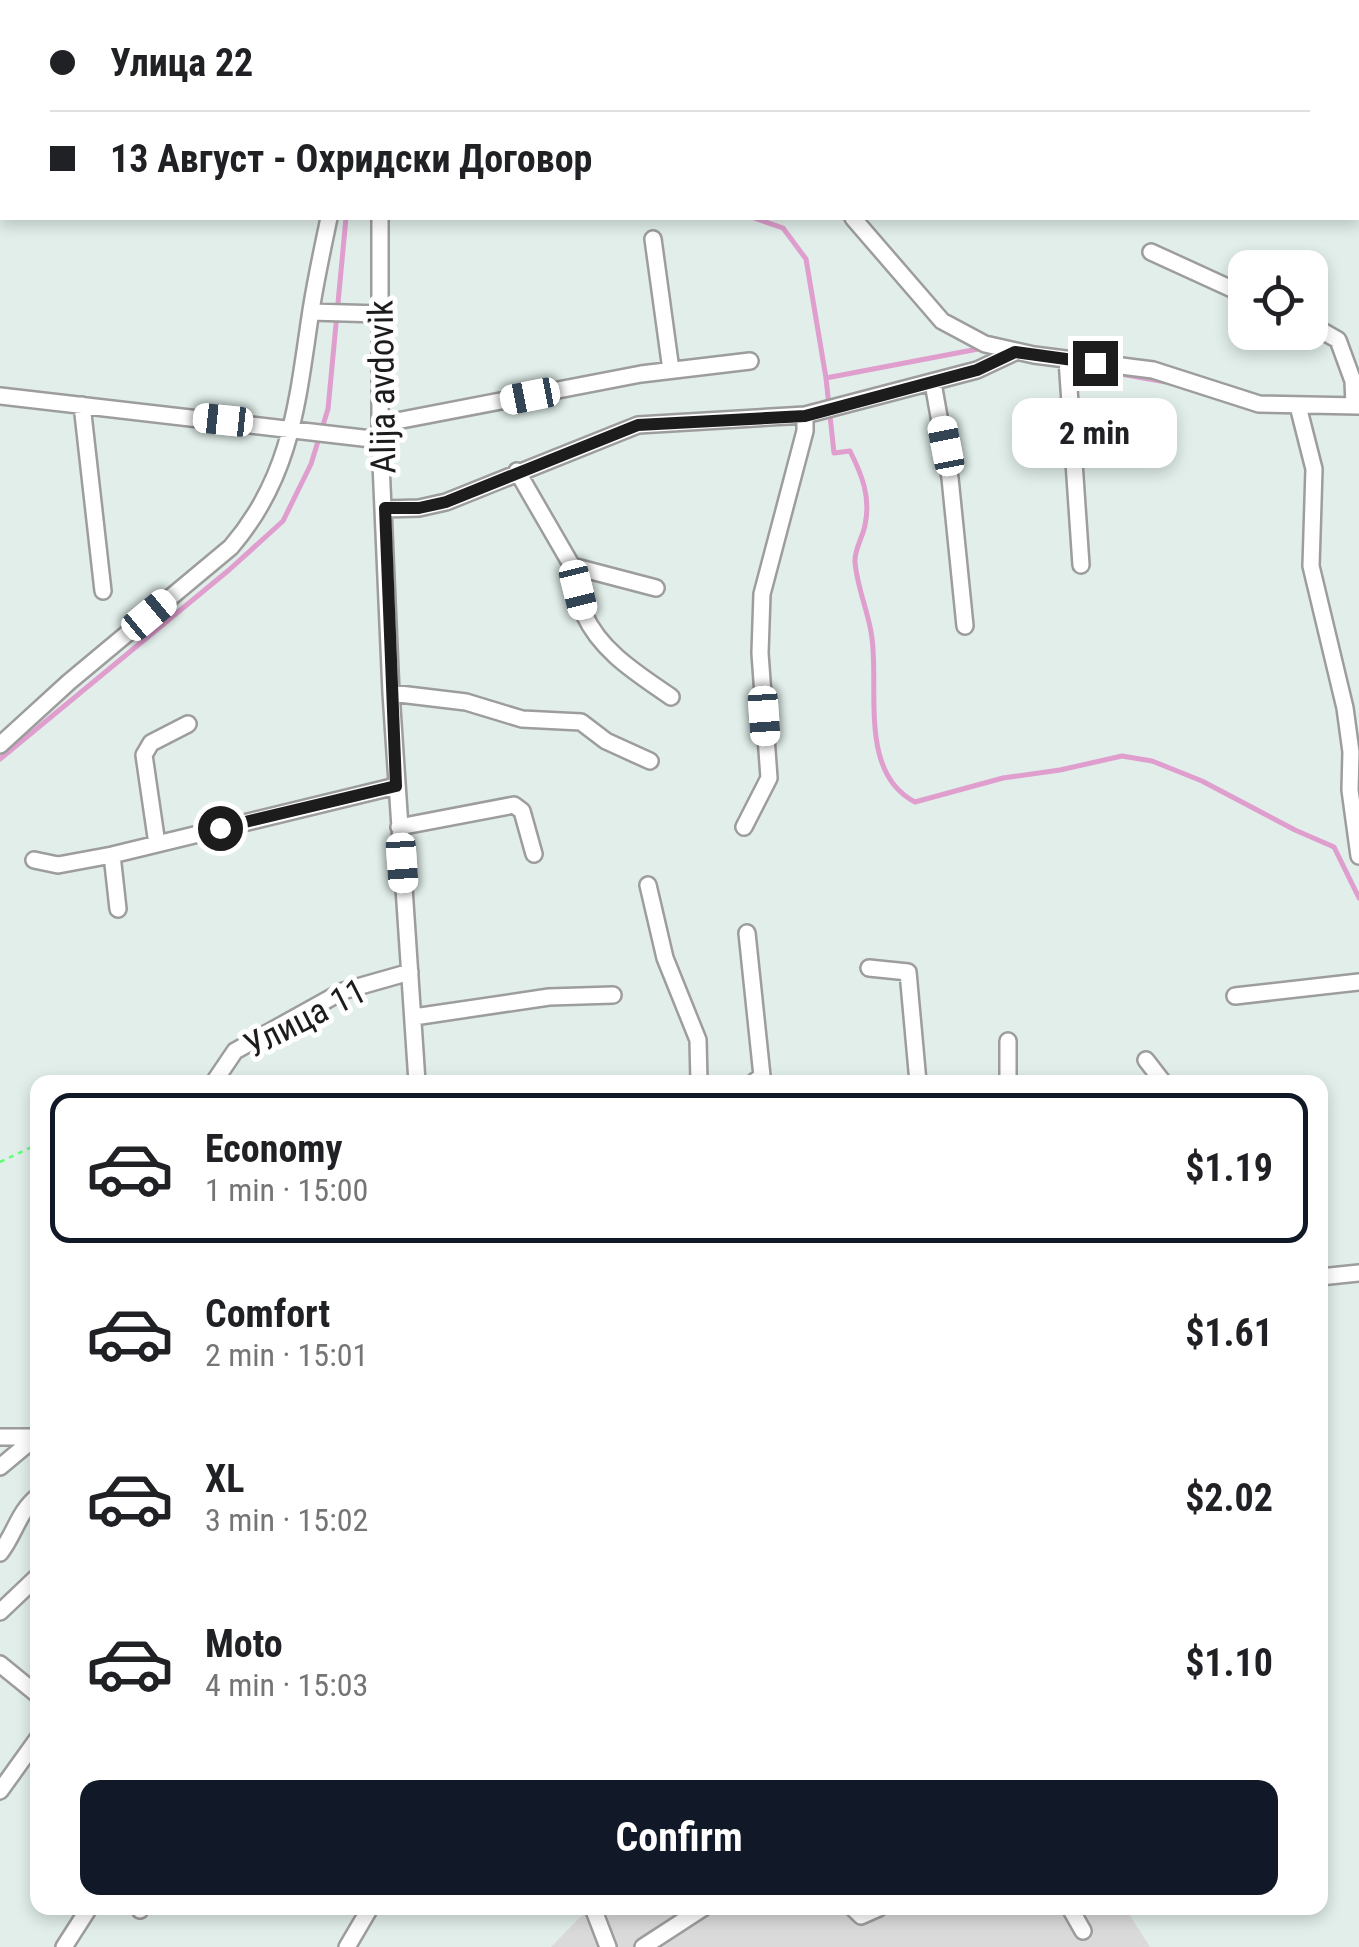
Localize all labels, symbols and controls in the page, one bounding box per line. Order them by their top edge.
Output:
text: Улица 22 [110,41,253,85]
text: 13 Август - Охридски Договор [110,137,592,181]
map controls [1228,250,1328,350]
button: locate [1228,250,1328,350]
street label: Alija avdovik [360,300,405,474]
route end [1073,341,1118,386]
car [498,376,562,416]
callout: 2 min [1012,398,1178,468]
car [192,402,254,438]
car [926,414,966,478]
text: 2 min [1059,414,1130,452]
car [556,557,600,623]
car [116,584,182,646]
car [747,685,781,747]
route start [198,806,243,851]
car [385,832,419,894]
street label: Улица 11 [237,970,373,1067]
icon: car [85,1123,175,1213]
text: Economy [205,1127,342,1171]
text: $1.19 [1185,1146,1273,1190]
text: 1 min · 15:00 [205,1171,368,1209]
icon: car [85,1288,175,1378]
text: Comfort [205,1292,330,1336]
text: $1.61 [1185,1311,1273,1355]
text: 2 min · 15:01 [205,1336,368,1374]
icon: car [85,1453,175,1543]
text: XL [205,1457,244,1501]
text: $2.02 [1185,1476,1273,1520]
text: 3 min · 15:02 [205,1501,368,1539]
icon: car [85,1618,175,1708]
text: Moto [205,1622,283,1666]
text: $1.10 [1185,1641,1273,1685]
text: 4 min · 15:03 [205,1666,368,1704]
button: Confirm [80,1780,1278,1895]

